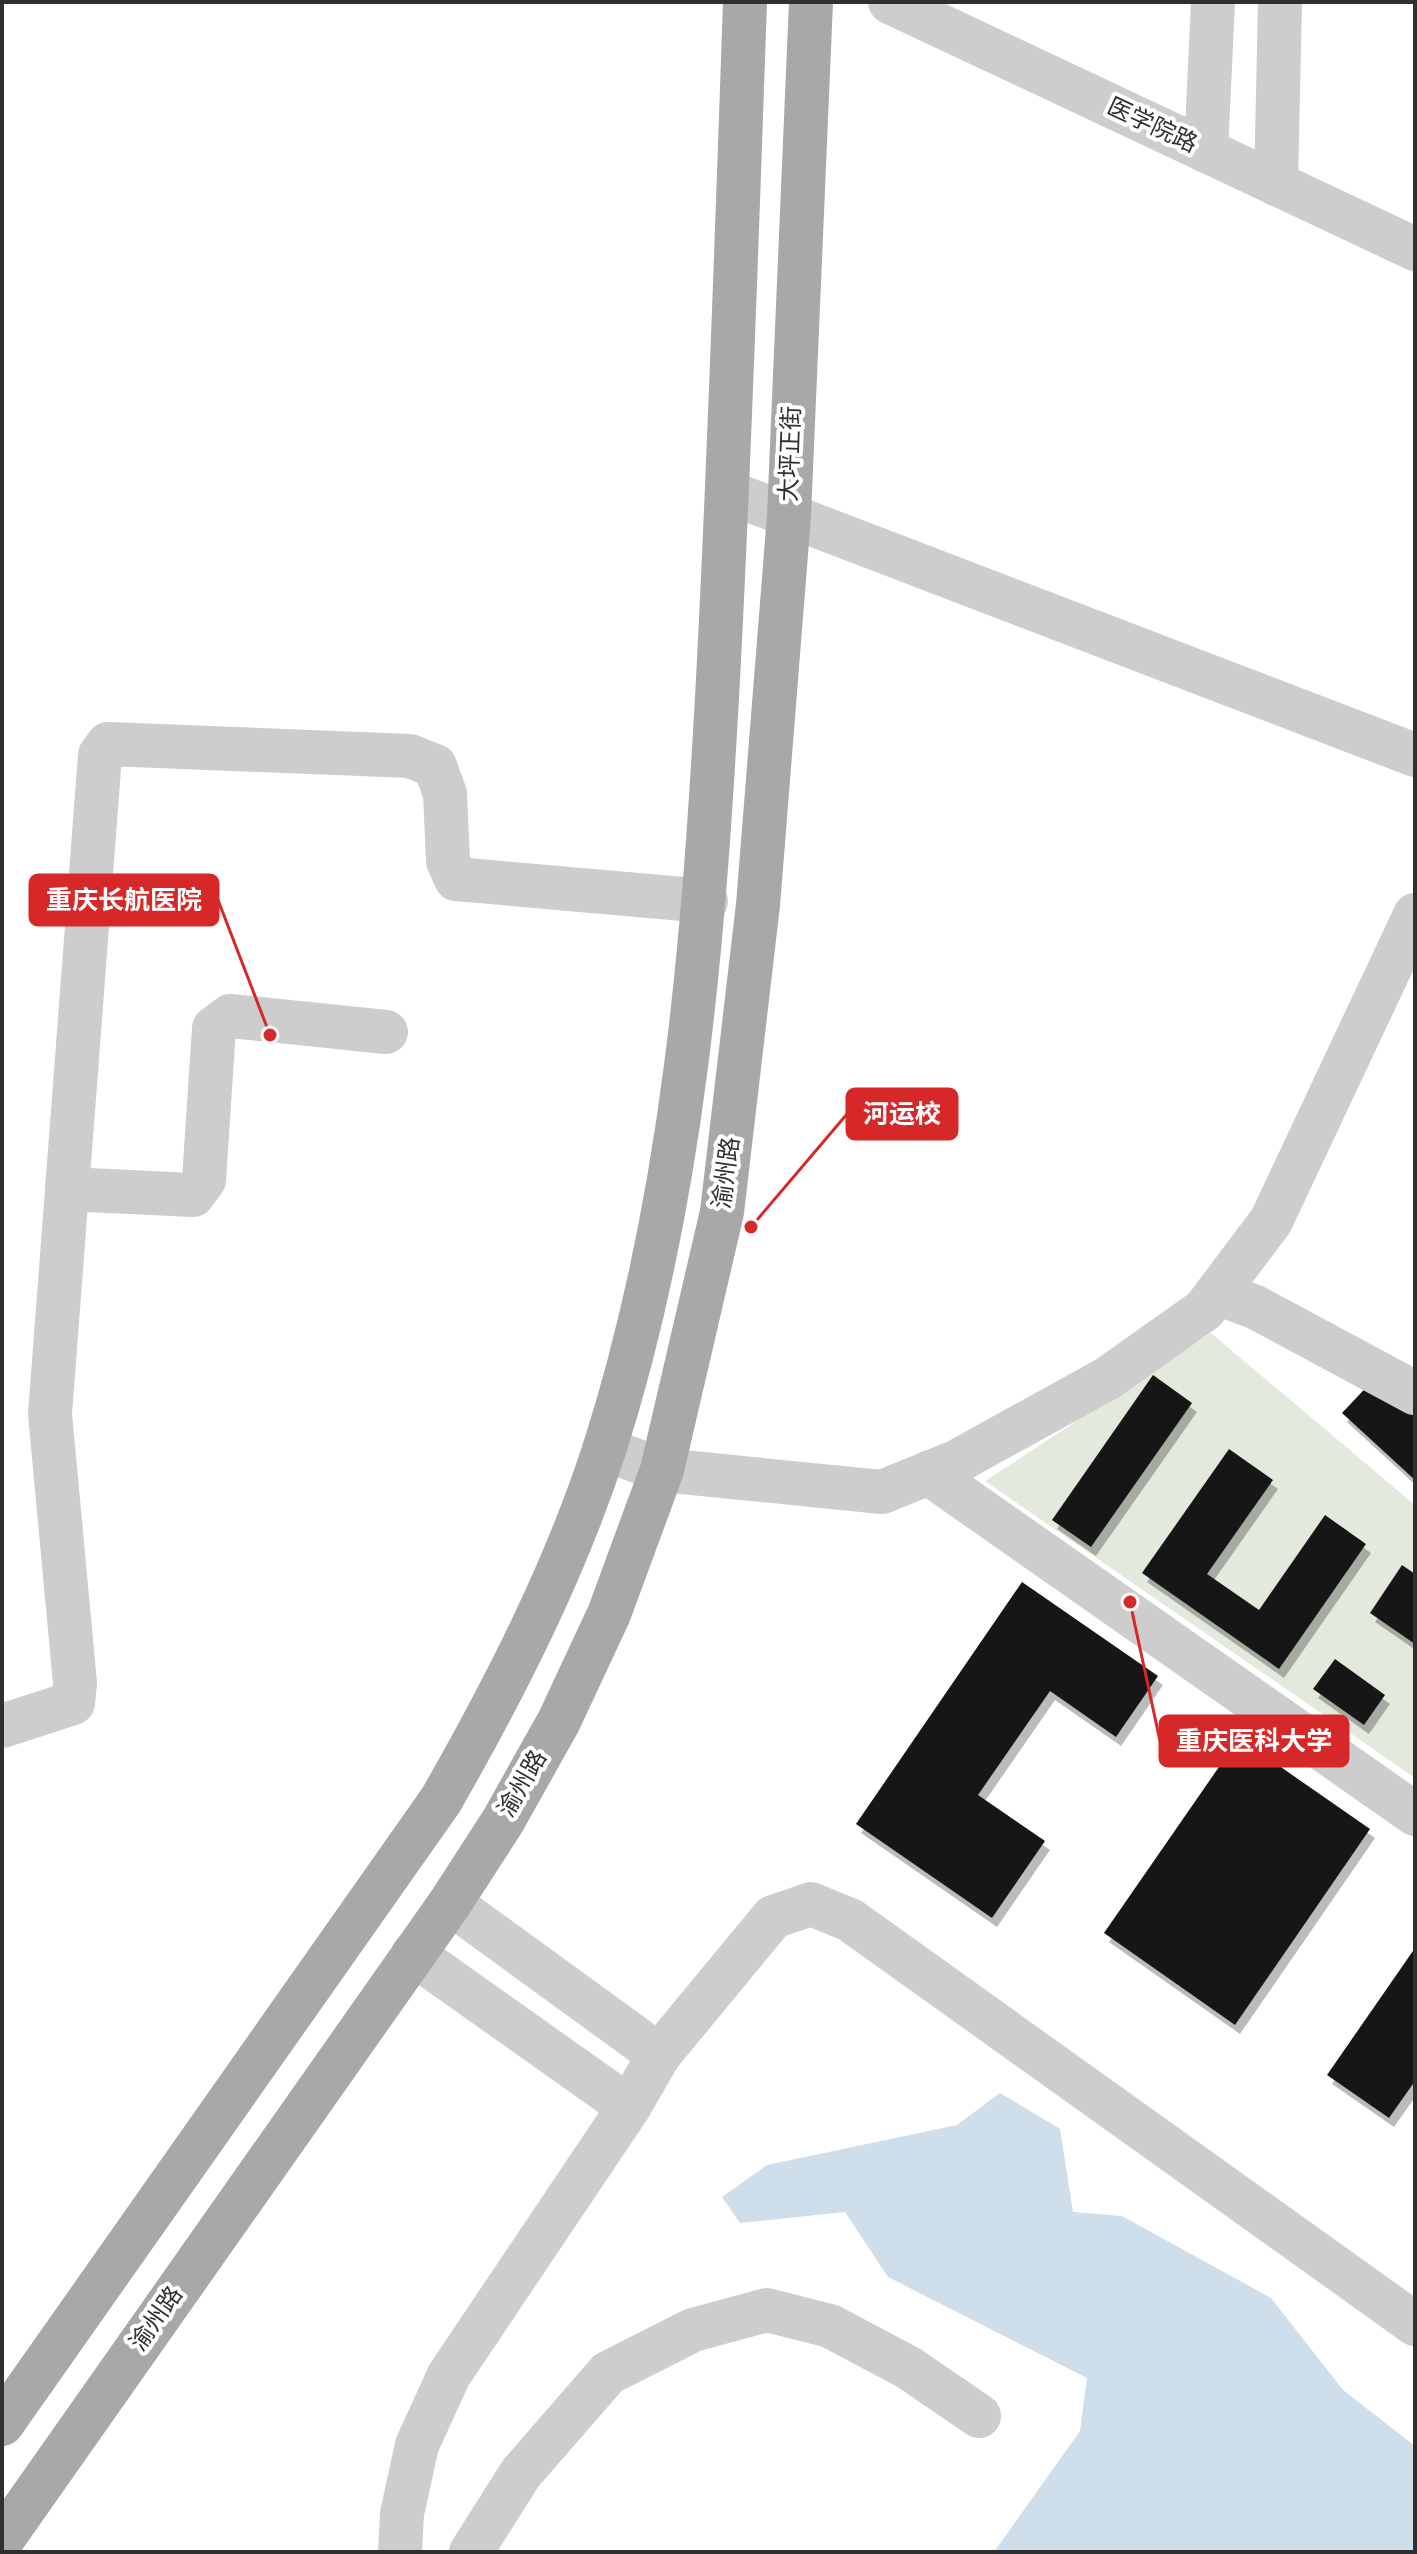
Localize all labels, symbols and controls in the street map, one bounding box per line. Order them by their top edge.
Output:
street label: 医学院路 [1103,93,1201,157]
street label: 大坪正街 [775,406,805,502]
callout: 重庆长航医院 [30,875,218,925]
text: 重庆长航医院 [46,886,202,914]
callout: 河运校 [847,1089,957,1139]
text: 河运校 [863,1100,941,1128]
street label: 渝州路 [708,1135,744,1210]
callout: 重庆医科大学 [1160,1716,1348,1766]
text: 重庆医科大学 [1176,1727,1332,1755]
street label: 渝州路 [493,1746,551,1821]
street label: 渝州路 [125,2281,187,2355]

